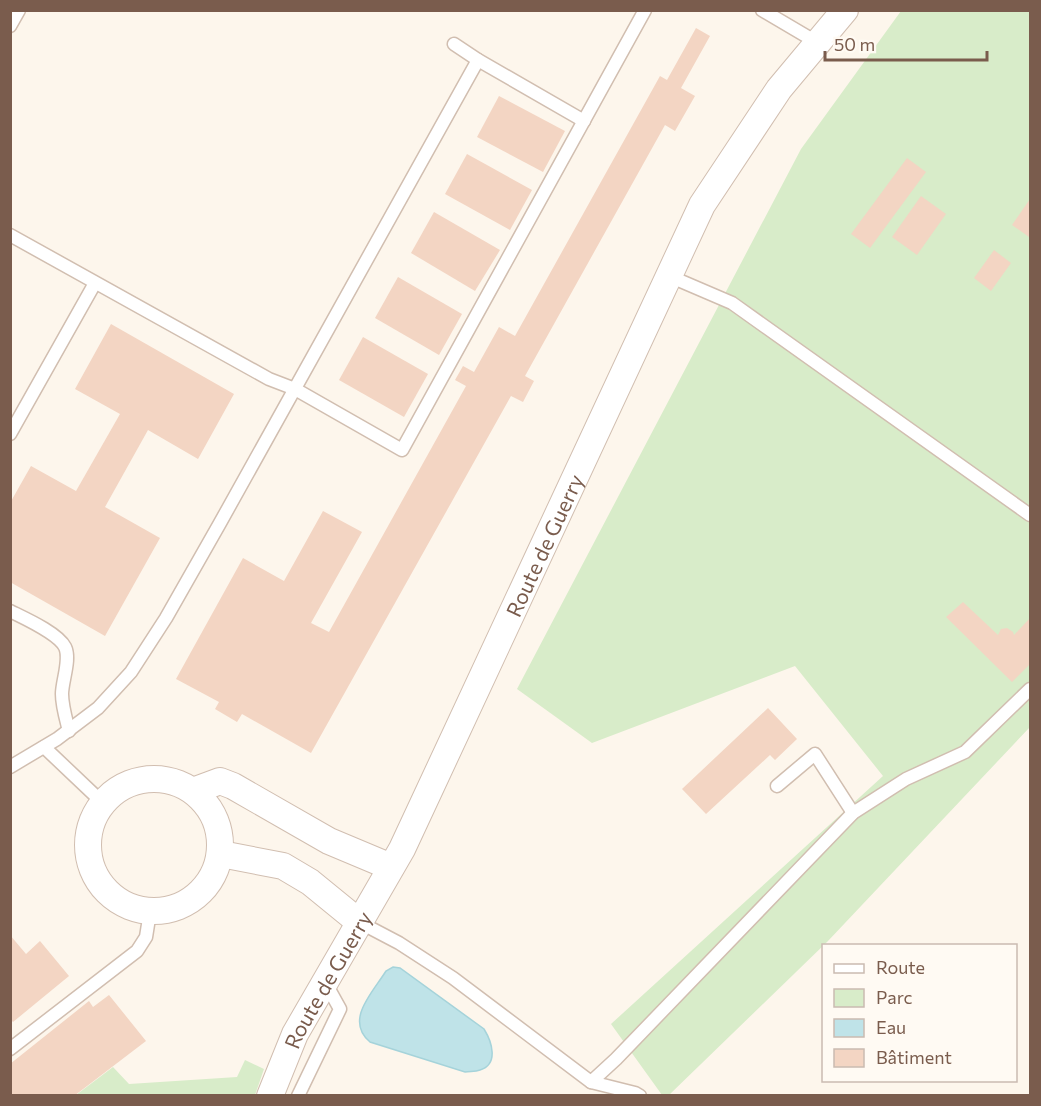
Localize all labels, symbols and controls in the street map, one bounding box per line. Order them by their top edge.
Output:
scale bar [825,24,987,62]
text: 50 m [834,33,875,55]
street label: Route de Guerry [500,470,588,620]
street label: Route de Guerry [278,906,376,1052]
legend [822,944,1017,1082]
text: Route [876,956,925,978]
text: Parc [876,986,913,1008]
text: Eau [876,1016,906,1038]
text: Bâtiment [876,1046,952,1068]

